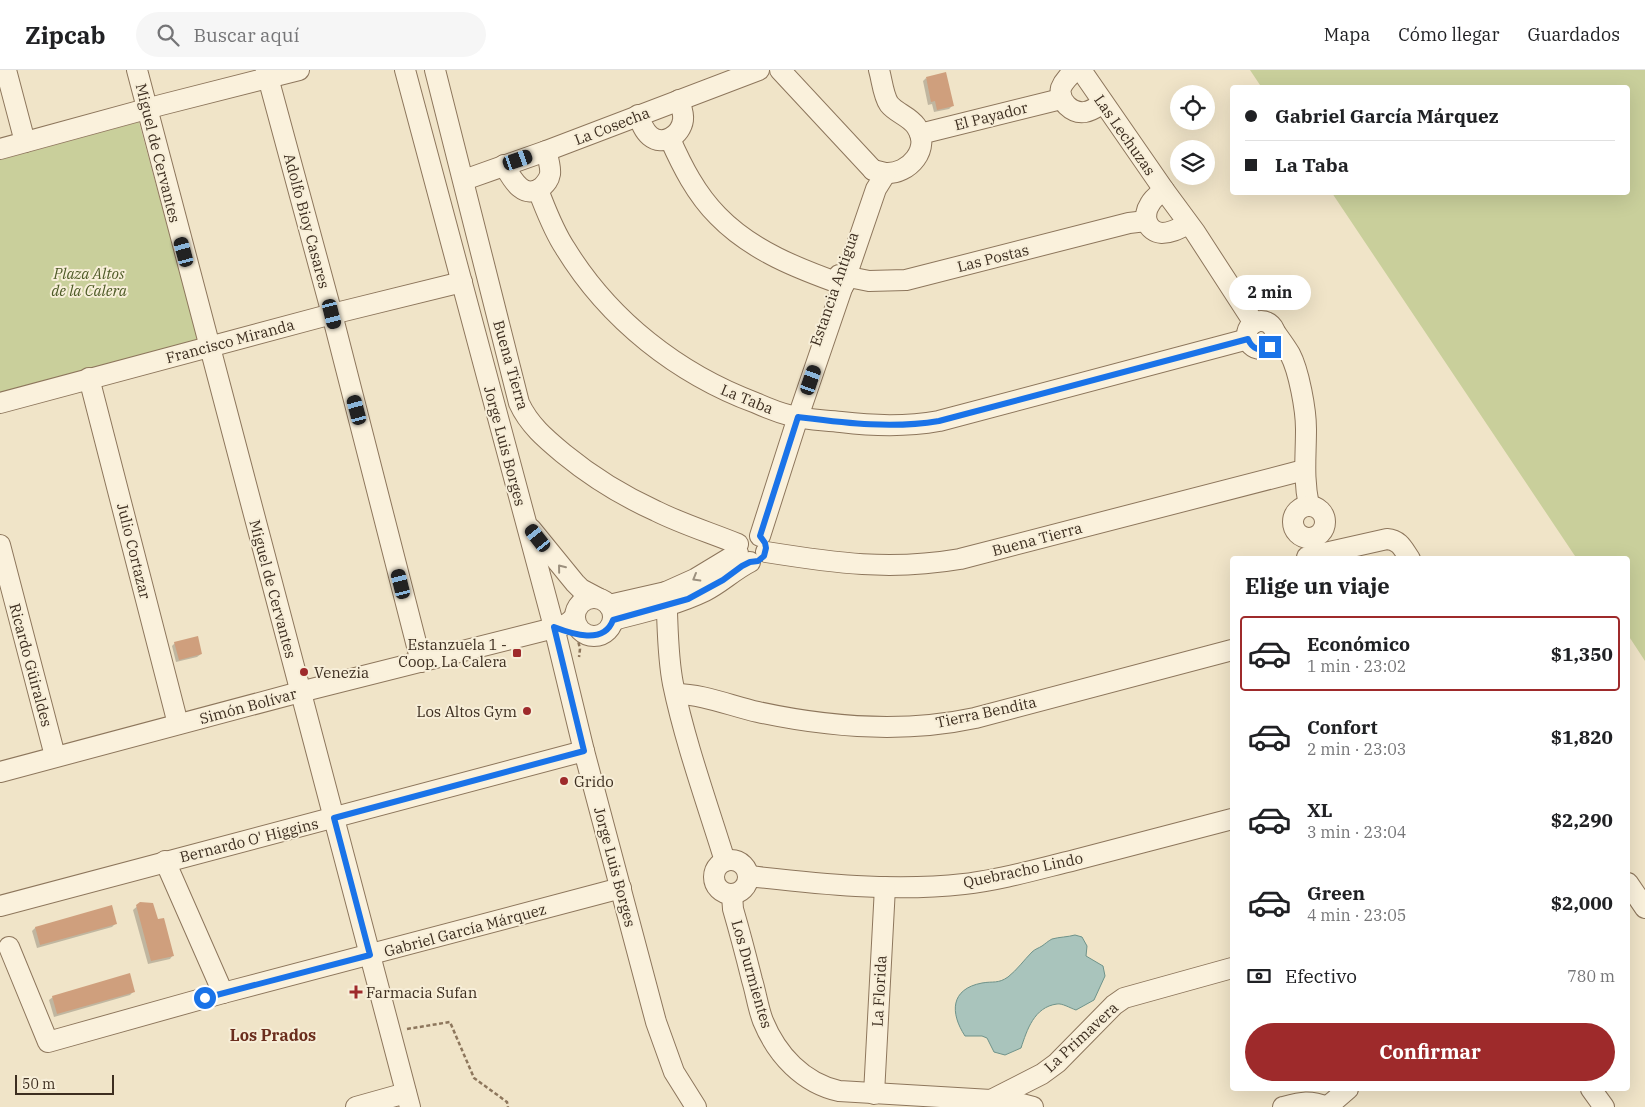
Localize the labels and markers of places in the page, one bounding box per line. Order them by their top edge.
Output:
place label: Estanzuela 1 - Coop. La Calera [398,635,507,671]
marker: Estanzuela 1 - Coop. La Calera [511,647,523,659]
place label: Venezia [314,663,369,682]
marker: Venezia [298,666,310,678]
place label: Los Altos Gym [417,702,517,721]
marker: Los Altos Gym [521,705,533,717]
place label: Grido [574,772,614,791]
marker: Grido [558,775,570,787]
place label: Farmacia Sufan [366,983,478,1002]
marker: Farmacia Sufan [350,986,362,998]

